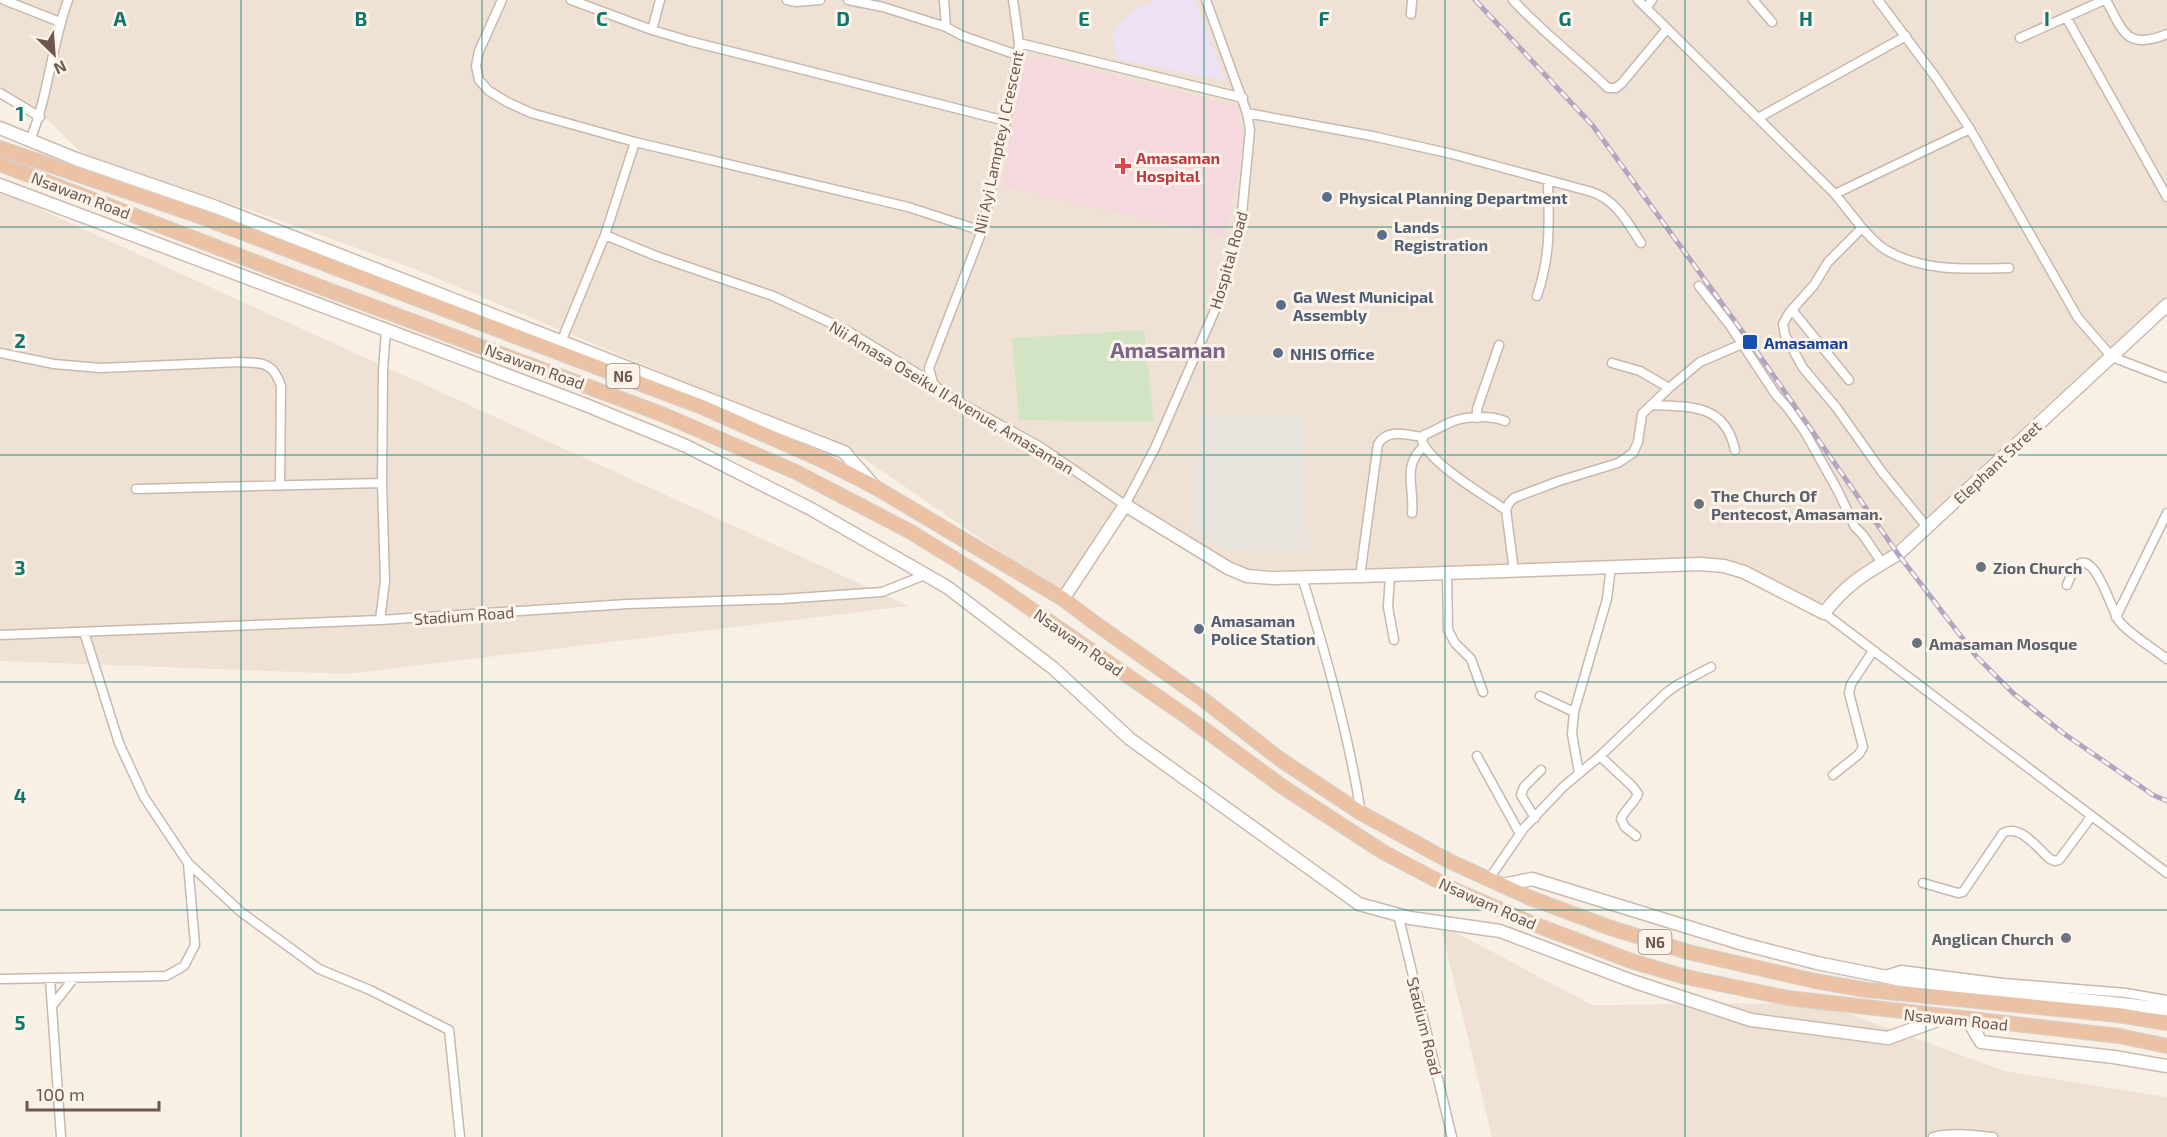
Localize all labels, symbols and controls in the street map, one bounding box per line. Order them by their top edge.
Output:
text: A [113,6,127,30]
text: B [355,6,367,30]
text: C [596,6,608,30]
text: D [836,6,850,30]
text: E [1078,6,1090,30]
text: F [1318,6,1330,30]
text: G [1559,6,1571,30]
text: H [1799,6,1813,30]
text: I [2044,6,2050,30]
north arrow [24,24,84,84]
street label: Nii Ayi Lamptey I Crescent [969,49,1027,235]
text: N [51,57,70,79]
text: 1 [16,101,24,125]
place label: Amasaman Hospital [1136,148,1220,185]
marker: Amasaman Hospital [1114,157,1132,175]
street label: Nsawam Road [29,167,133,223]
place label: Physical Planning Department [1339,188,1568,208]
marker: Physical Planning Department [1320,190,1334,204]
street label: Hospital Road [1205,209,1251,311]
place label: Lands Registration [1394,217,1488,254]
marker: Lands Registration [1375,228,1389,242]
place label: Ga West Municipal Assembly [1293,287,1434,325]
marker: Ga West Municipal Assembly [1274,298,1288,312]
street label: Nii Amasa Oseiku II Avenue, Amasaman [826,316,1078,478]
text: 2 [14,328,26,352]
marker: Amasaman [1741,333,1759,351]
place label: Amasaman [1764,333,1848,352]
district label: Amasaman [1110,336,1226,362]
street label: Nsawam Road [483,339,587,393]
place label: NHIS Office [1290,344,1374,363]
marker: NHIS Office [1271,346,1285,360]
road number: N6 [606,364,640,388]
street label: Elephant Street [1949,416,2045,508]
place label: The Church Of Pentecost, Amasaman. [1711,486,1883,523]
marker: The Church Of Pentecost, Amasaman. [1692,497,1706,511]
text: 3 [14,555,26,579]
place label: Zion Church [1993,558,2082,577]
marker: Zion Church [1974,560,1988,574]
street label: Stadium Road [413,602,515,628]
street label: Nsawam Road [1031,604,1127,680]
place label: Amasaman Police Station [1211,611,1316,648]
marker: Amasaman Police Station [1192,622,1206,636]
place label: Amasaman Mosque [1929,634,2077,653]
marker: Amasaman Mosque [1910,636,1924,650]
text: 4 [14,783,27,807]
street label: Nsawam Road [1436,873,1540,933]
place label: Anglican Church [1932,929,2054,948]
road number: N6 [1638,930,1672,954]
marker: Anglican Church [2059,931,2073,945]
street label: Stadium Road [1404,975,1446,1077]
street label: Nsawam Road [1903,1004,2009,1034]
text: 5 [14,1010,26,1034]
scale bar [27,1074,159,1112]
text: 100 m [36,1083,85,1105]

